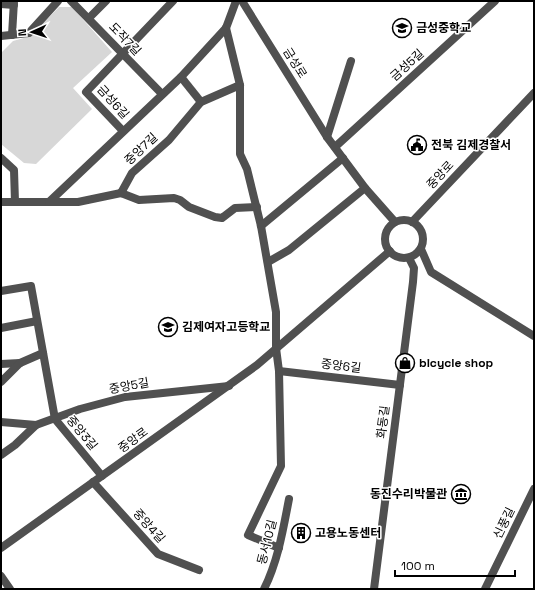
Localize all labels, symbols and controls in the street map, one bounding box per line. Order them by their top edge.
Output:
north arrow [12,12,52,52]
school or university icon: 금성중학교 [391,17,413,39]
street label: 도작7길 [105,19,145,59]
place label: 금성중학교 [416,20,471,36]
text: N [15,28,29,37]
street label: 금성로 [279,45,311,81]
street label: 금성5길 [387,46,427,84]
street label: 금성6길 [94,82,132,122]
street label: 중앙7길 [121,130,161,168]
public building icon: 전북 김제경찰서 [406,134,428,156]
place label: 전북 김제경찰서 [431,137,511,153]
street label: 중앙로 [423,157,457,193]
school or university icon: 김제여자고등학교 [157,316,179,338]
place label: 김제여자고등학교 [182,319,270,335]
shop icon: bicycle shop [394,352,416,374]
place label: bicycle shop [419,355,493,371]
street label: 중앙6길 [320,356,362,376]
street label: 중앙5길 [108,375,150,397]
street label: 화동길 [373,405,393,439]
street label: 중앙3길 [63,412,101,454]
street label: 중앙로 [115,424,151,456]
museum icon: 동진수리박물관 [450,483,472,505]
place label: 동진수리박물관 [370,486,447,502]
street label: 신풍길 [490,505,518,541]
street label: 중앙4길 [129,506,169,546]
street label: 동서10길 [254,518,280,566]
building icon: 고용노동센터 [290,522,312,544]
place label: 고용노동센터 [315,525,381,541]
scale bar [395,552,515,578]
text: 100 m [401,558,435,574]

